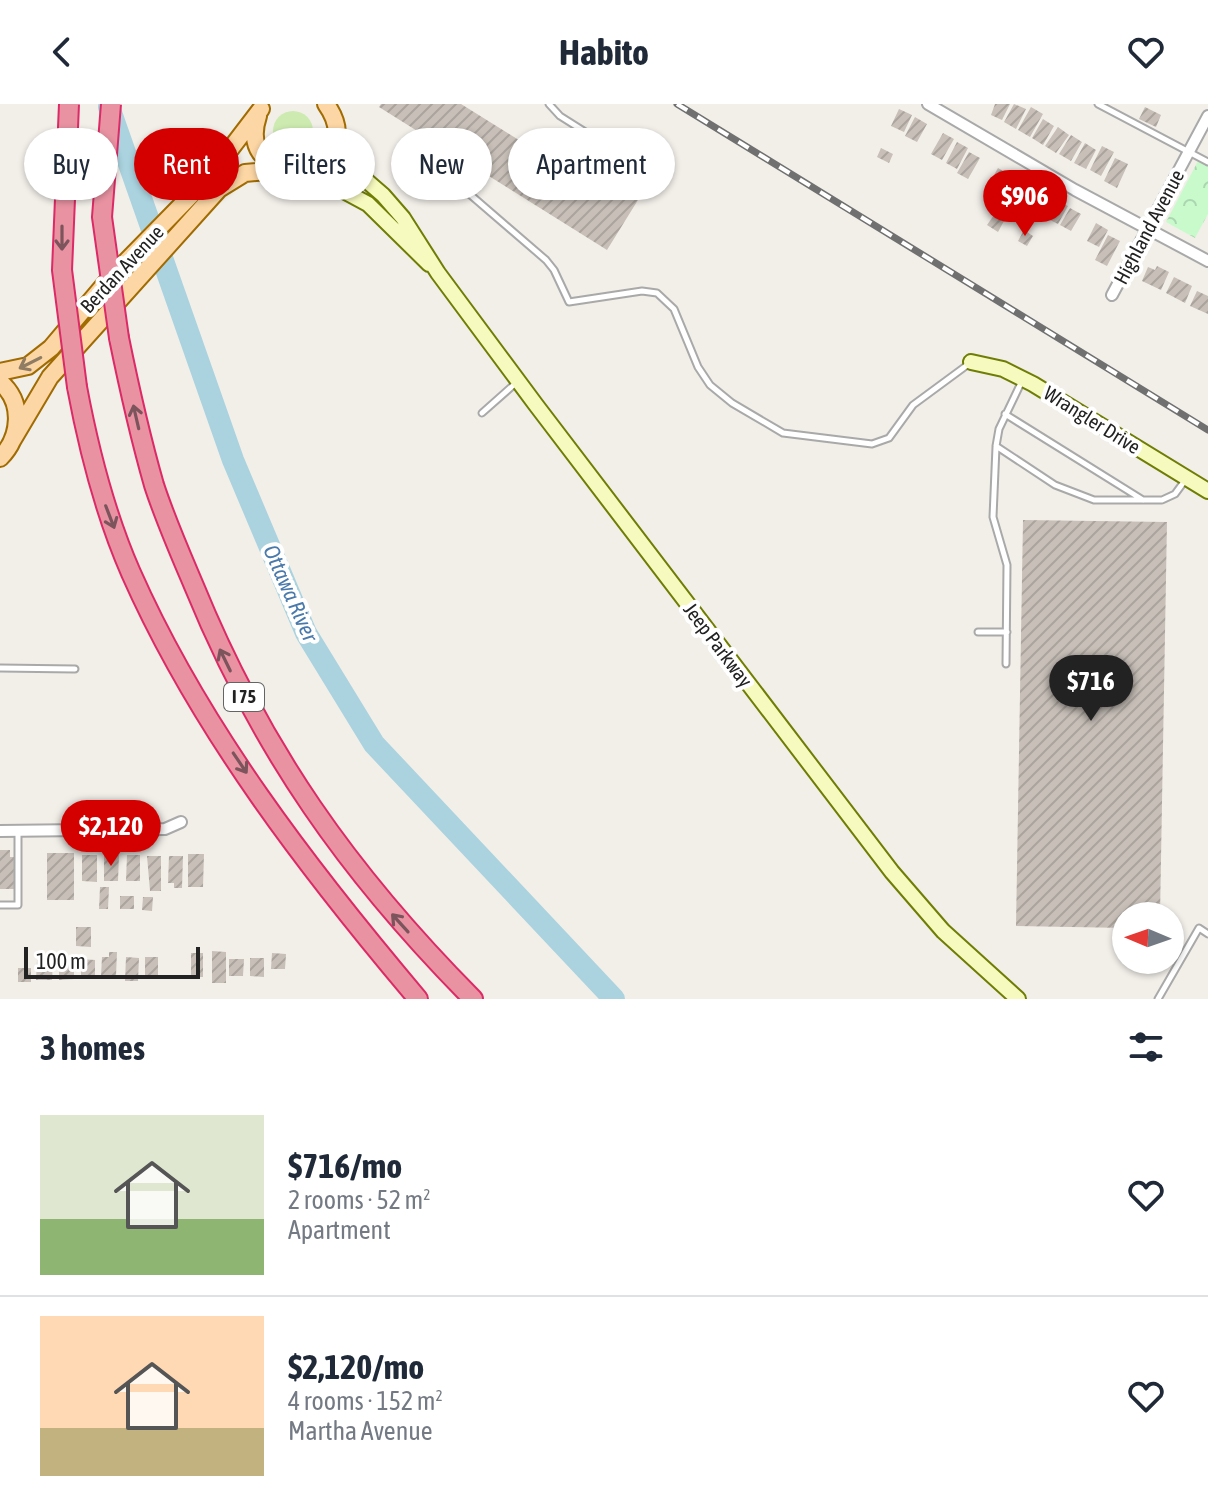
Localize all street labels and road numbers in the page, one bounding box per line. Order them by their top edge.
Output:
street label: Highland Avenue [1109,166,1188,288]
street label: Berdan Avenue [75,220,168,317]
street label: Wrangler Drive [1040,381,1145,458]
street label: Jeep Parkway [679,598,757,691]
road number: I 75 [224,683,264,711]

